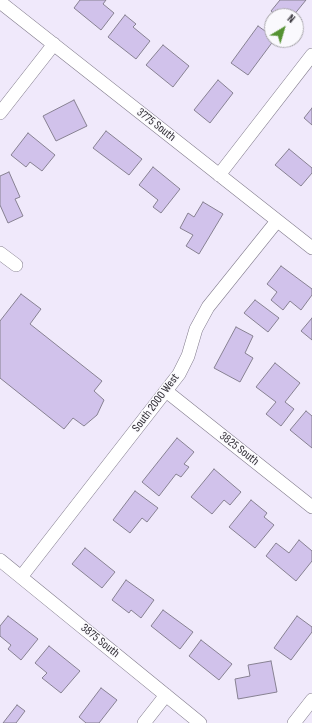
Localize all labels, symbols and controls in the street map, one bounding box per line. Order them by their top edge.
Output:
north arrow [264,8,304,48]
text: N [285,12,297,26]
street label: 3775 South [134,105,178,145]
street label: South 2000 West [129,371,183,435]
street label: 3825 South [216,429,262,469]
street label: 3875 South [78,621,122,661]

